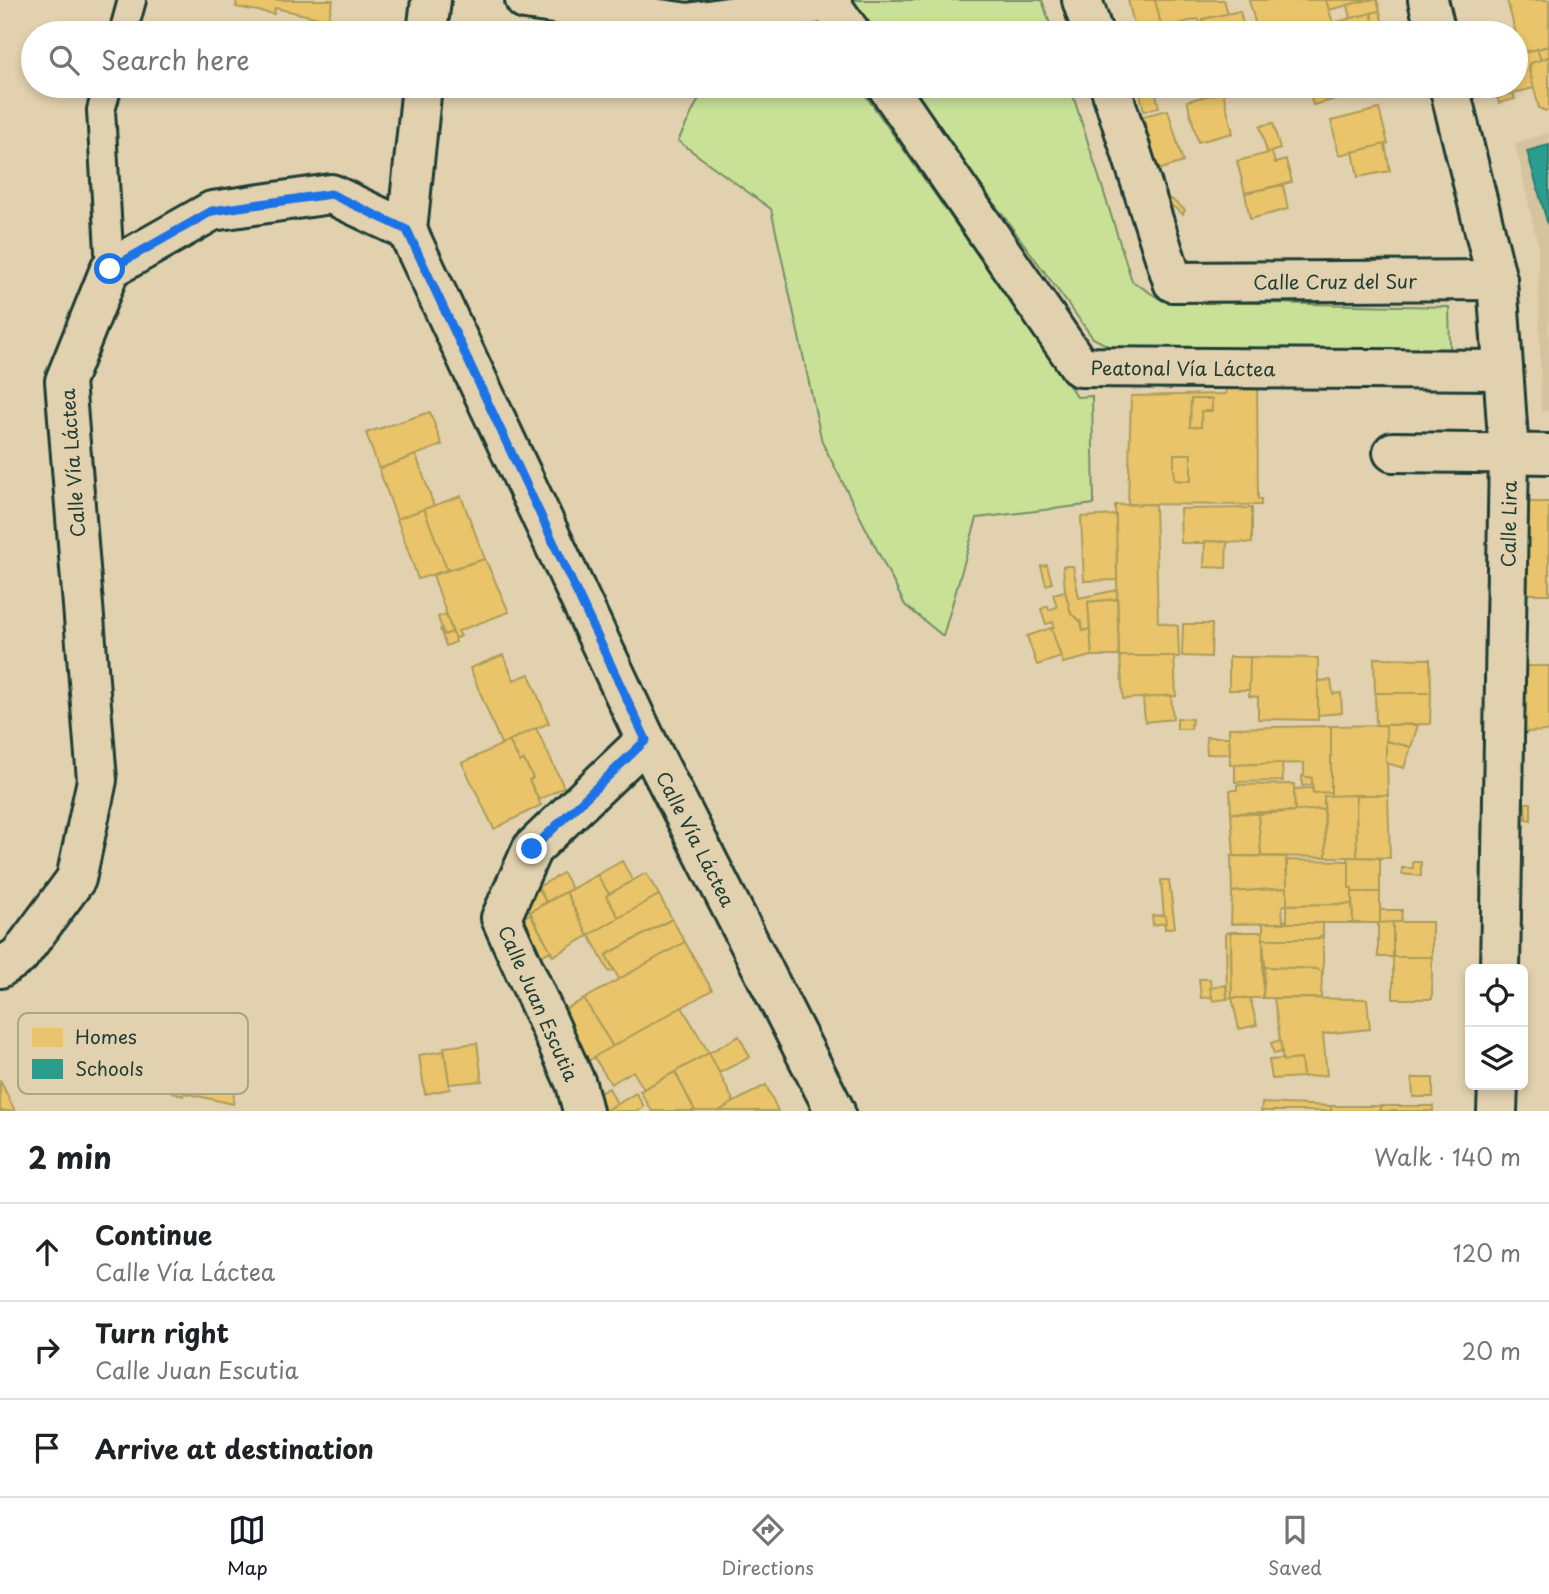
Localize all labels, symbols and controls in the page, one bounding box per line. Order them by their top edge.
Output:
search box [21,21,1528,98]
text: Search here [101,40,250,79]
icon: search [45,41,83,79]
route start [94,253,125,284]
street label: Calle Cruz del Sur [1253,266,1417,296]
street label: Peatonal Vía Láctea [1091,353,1276,382]
street label: Calle Vía Láctea [53,388,91,538]
street label: Calle Lira [1493,480,1523,568]
street label: Calle Vía Láctea [650,766,743,911]
route end [516,833,547,864]
street label: Calle Juan Escutia [492,920,586,1086]
map controls [1465,964,1528,1090]
button: locate [1465,964,1528,1027]
legend [18,1013,248,1094]
text: Homes [75,1022,137,1050]
button: layers [1465,1027,1528,1090]
text: Schools [75,1054,143,1082]
text: 2 min [28,1134,112,1179]
text: Walk · 140 m [1374,1139,1521,1174]
text: Continue [95,1215,212,1254]
icon: ahead [28,1233,66,1271]
text: 120 m [1453,1235,1521,1270]
text: Calle Vía Láctea [95,1254,275,1289]
text: Turn right [95,1313,229,1352]
icon: right [28,1331,66,1369]
text: 20 m [1462,1333,1521,1368]
text: Calle Juan Escutia [95,1352,299,1387]
icon: arrive [28,1429,66,1467]
text: Arrive at destination [95,1429,374,1468]
tab: Map [227,1511,268,1581]
tab: Directions [722,1511,814,1581]
tab: Saved [1268,1511,1322,1581]

